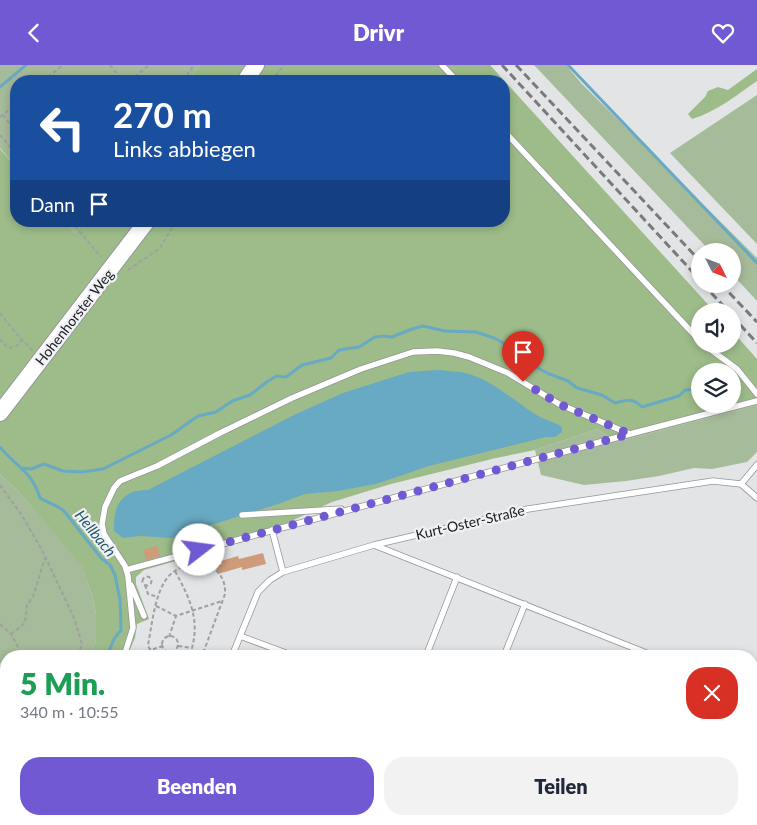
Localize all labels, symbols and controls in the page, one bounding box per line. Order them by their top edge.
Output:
icon: back [20,19,48,47]
text: Drivr [353,19,404,46]
icon: heart [709,19,737,47]
text: 270 m [113,93,212,135]
icon: left [30,95,95,160]
text: Links abbiegen [113,135,256,162]
icon: arrive [85,190,113,218]
text: Dann [30,193,75,216]
north arrow [691,243,741,293]
map controls [691,243,741,413]
street label: Hohenhorster Weg [31,266,117,368]
button: sound [691,303,741,353]
pin [502,331,544,382]
icon: arrive [509,338,537,366]
button: layers [691,363,741,413]
street label: Kurt-Oster-Straße [414,501,526,543]
water label: Hellbach [72,506,120,560]
position arrow [172,523,224,575]
text: 5 Min. [20,665,105,701]
button: close [686,667,738,719]
text: 340 m · 10:55 [20,702,119,721]
button: Beenden [20,757,374,815]
button: Teilen [384,757,738,815]

